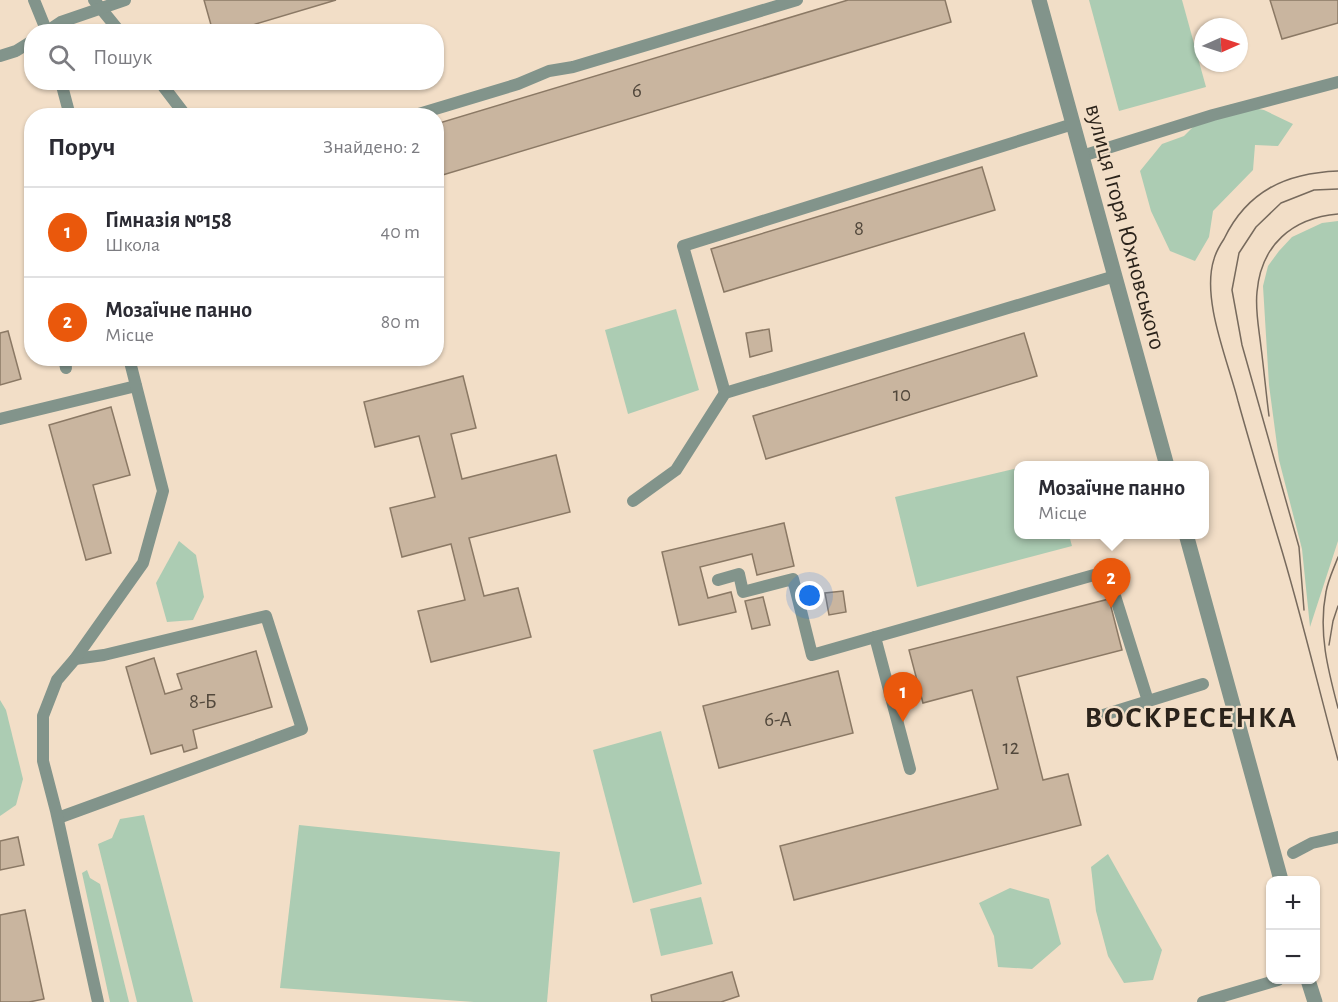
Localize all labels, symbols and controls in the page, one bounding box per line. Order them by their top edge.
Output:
north arrow [1194,18,1248,72]
search box [24,24,444,90]
icon: search [45,41,78,74]
text: Пошук [93,46,152,68]
house number: 6 [632,80,642,101]
street label: вулиця Ігоря Юхновського [1081,102,1169,352]
text: Поруч [48,134,115,160]
text: Знайдено: 2 [323,137,420,157]
text: Гімназія №158 [105,209,232,231]
house number: 8 [854,218,864,239]
text: 1 [64,222,71,242]
text: 40 m [381,222,420,242]
text: Школа [105,235,160,255]
text: Мозаїчне панно [105,299,252,321]
text: 2 [63,312,72,332]
text: 80 m [381,312,420,332]
text: Місце [105,325,154,345]
house number: 10 [893,384,911,405]
popup [1014,461,1209,539]
text: Мозаїчне панно [1038,477,1185,499]
text: Місце [1038,503,1087,523]
pin: 2 [1092,558,1130,608]
your location [795,581,824,610]
pin: 1 [884,672,922,722]
house number: 8-Б [189,691,217,712]
district label: ВОСКРЕСЕНКА [1084,703,1298,733]
house number: 6-А [764,709,792,730]
house number: 12 [1003,737,1019,758]
map controls [1266,876,1320,984]
button: + [1266,876,1320,930]
button: − [1266,930,1320,984]

